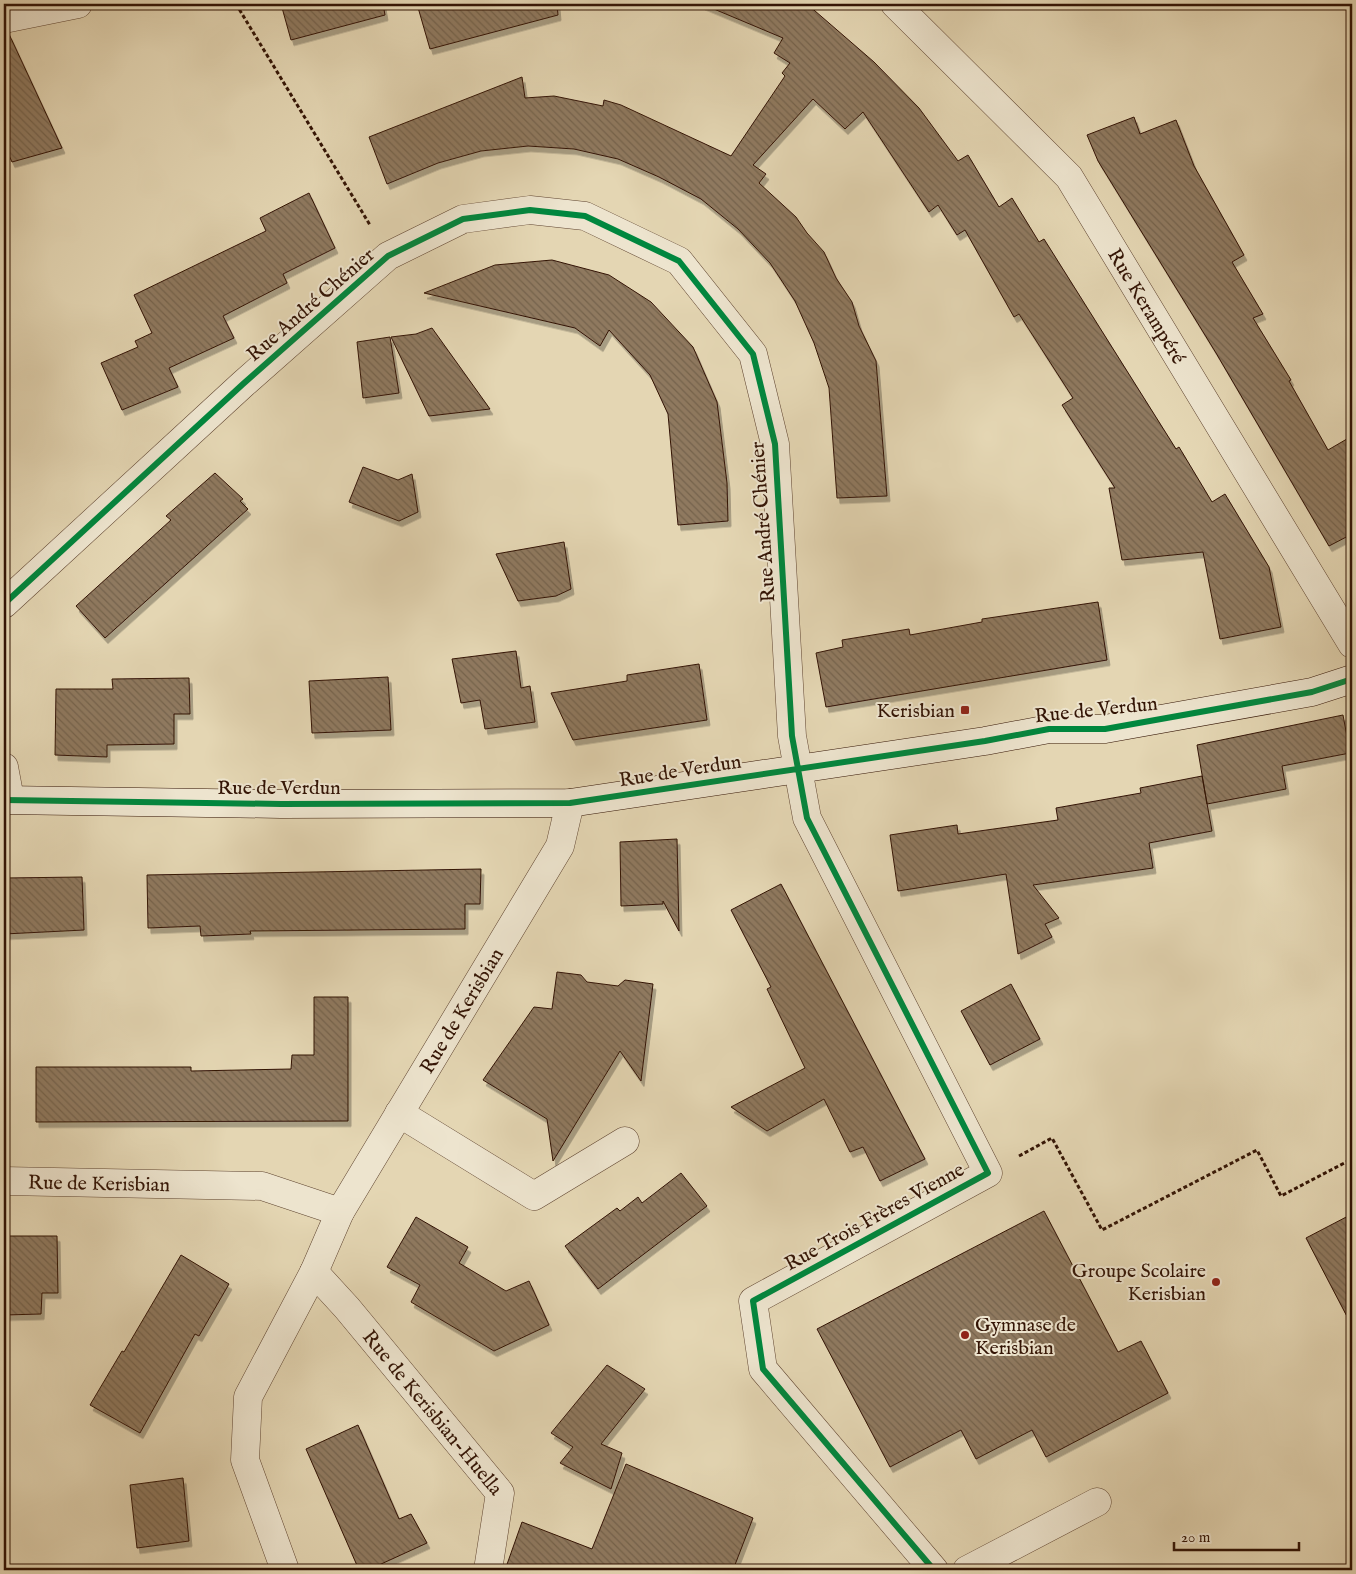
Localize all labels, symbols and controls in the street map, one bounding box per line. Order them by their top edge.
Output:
street label: Rue André Chénier [242,242,381,367]
street label: Rue Kerampéré [1101,244,1190,369]
street label: Rue André Chénier [745,440,782,603]
street label: Rue de Verdun [1033,692,1159,729]
place label: Kerisbian [876,699,955,724]
marker: Kerisbian [959,704,971,716]
street label: Rue de Verdun [617,749,744,793]
street label: Rue de Verdun [217,776,341,801]
street label: Rue de Kerisbian [415,944,510,1079]
street label: Rue Trois Frères Vienne [780,1157,969,1277]
street label: Rue de Kerisbian [28,1170,171,1198]
place label: Groupe Scolaire Kerisbian [1072,1259,1206,1307]
marker: Groupe Scolaire Kerisbian [1210,1276,1222,1288]
place label: Gymnase de Kerisbian [975,1313,1076,1361]
street label: Rue de Kerisbian-Huella [356,1325,508,1501]
marker: Gymnase de Kerisbian [959,1329,971,1341]
scale bar [1174,1519,1298,1551]
text: 20 m [1181,1528,1211,1547]

